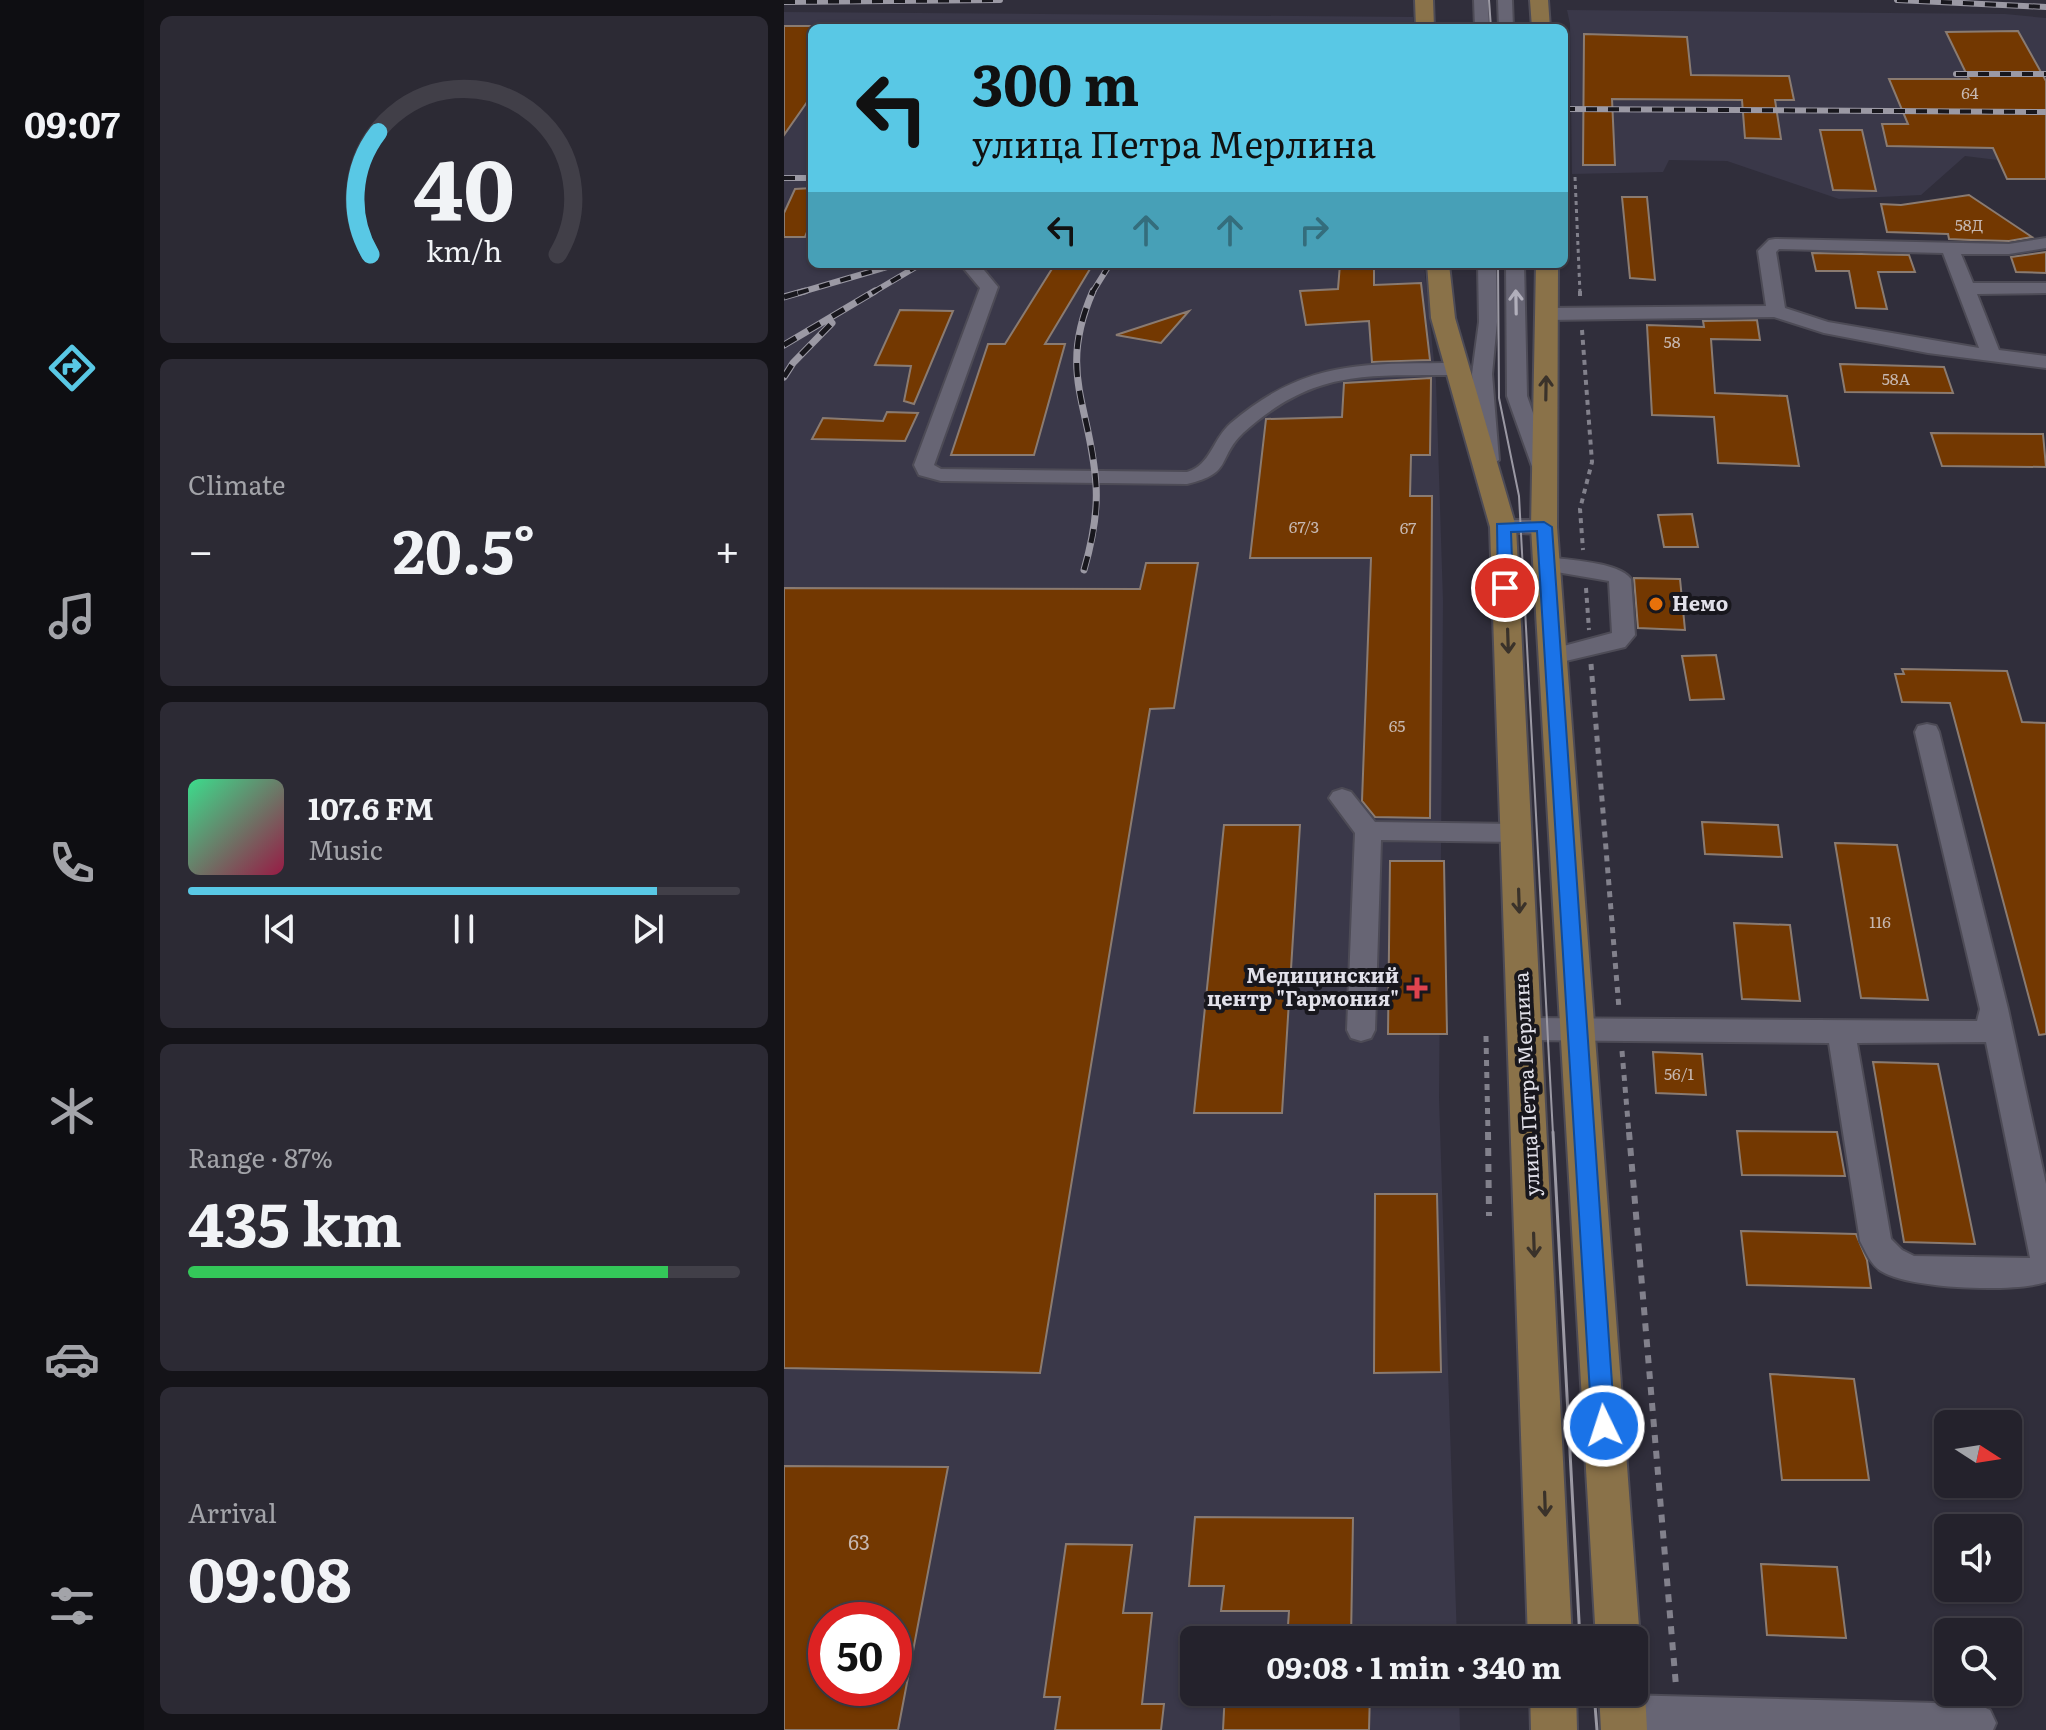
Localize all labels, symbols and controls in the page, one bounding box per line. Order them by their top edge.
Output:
text: 300 m [972,40,1139,123]
icon: left [840,56,944,160]
house number: 64 [1961,80,1979,104]
text: 09:07 [24,96,120,149]
text: улица Петра Мерлина [972,116,1376,169]
text: 40 [413,123,515,247]
icon: left [1040,208,1084,252]
icon: ahead [1124,208,1168,252]
icon: ahead [1208,208,1252,252]
icon: right [1292,208,1336,252]
house number: 58Д [1955,212,1983,236]
text: km/h [426,229,502,272]
one-way arrow [1508,289,1523,316]
house number: 58 [1664,329,1681,353]
icon: directions [44,340,100,396]
house number: 58А [1882,366,1911,390]
one-way arrow [1538,375,1554,402]
text: Climate [188,464,286,503]
text: 20.5° [393,503,535,592]
house number: 67/3 [1289,514,1319,538]
text: − [188,515,214,581]
text: + [714,515,740,581]
house number: 67 [1400,515,1416,539]
pin [1471,554,1539,622]
icon: arrive [1483,566,1527,610]
place label: Немо [1672,587,1728,617]
icon: music [44,588,100,644]
marker: Немо [1647,595,1665,613]
one-way arrow [1500,627,1515,654]
house number: 65 [1389,713,1405,737]
text: 107.6 FM [308,785,434,829]
text: Music [308,829,383,868]
icon: phone [44,835,100,891]
one-way arrow [1511,887,1526,914]
icon: previous [258,907,302,951]
icon: pause [442,907,486,951]
icon: next [626,907,670,951]
house number: 116 [1869,909,1891,933]
place label: Медицинский центр "Гармония" [1207,959,1399,1012]
street label: улица Петра Мерлина [1504,971,1546,1197]
marker: Медицинский центр "Гармония" [1406,977,1428,999]
house number: 56/1 [1664,1061,1695,1085]
icon: climate [44,1083,100,1139]
text: Range · 87% [188,1137,333,1176]
text: 435 km [188,1176,402,1265]
one-way arrow [1526,1231,1541,1258]
icon: car [44,1331,100,1387]
position arrow [1562,1384,1646,1468]
north arrow [1934,1410,2022,1498]
map controls [1934,1410,2022,1706]
one-way arrow [1537,1490,1552,1517]
text: Arrival [188,1492,277,1531]
button: sound [1934,1514,2022,1602]
house number: 63 [848,1526,870,1556]
text: 09:08 [188,1531,352,1620]
icon: filters [44,1578,100,1634]
speed limit sign: 50 [808,1602,912,1706]
button: search [1934,1618,2022,1706]
text: 09:08 · 1 min · 340 m [1267,1644,1561,1688]

